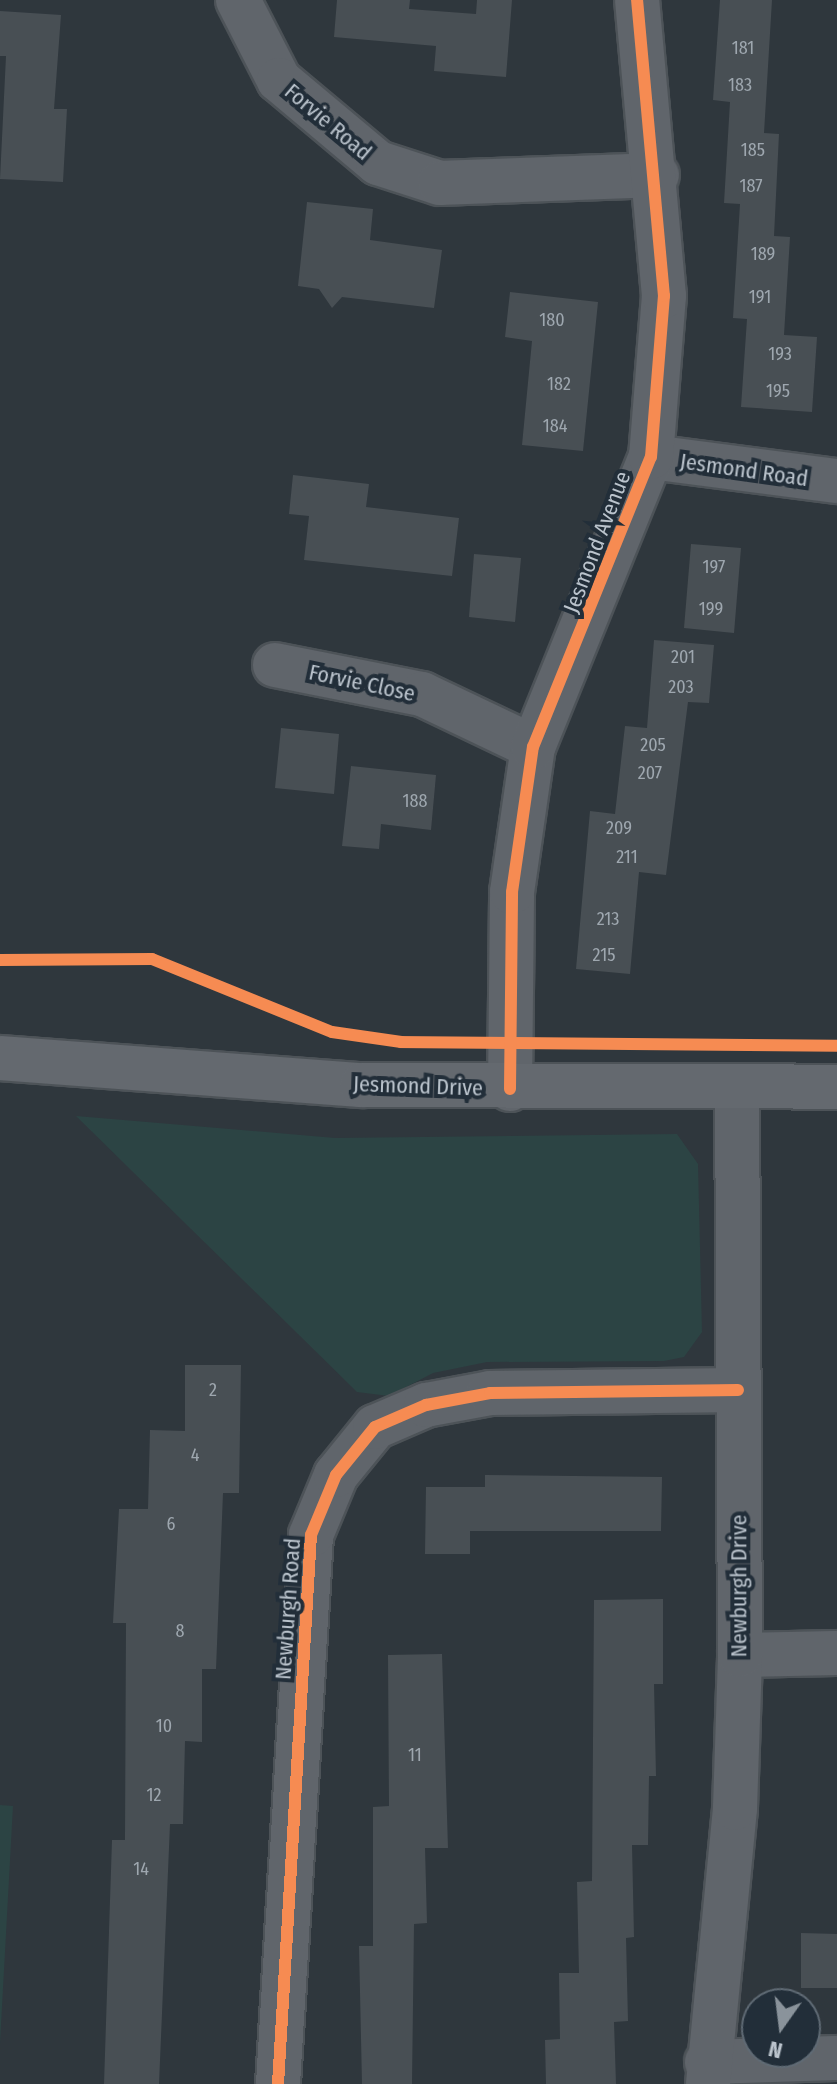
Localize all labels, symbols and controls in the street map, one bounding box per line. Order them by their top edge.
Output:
house number: 181 [732,37,754,59]
house number: 183 [728,74,752,96]
street label: Forvie Road [279,78,377,166]
house number: 185 [741,139,765,161]
house number: 187 [739,175,763,197]
house number: 189 [751,243,775,265]
house number: 191 [749,286,771,308]
house number: 180 [539,309,565,331]
house number: 193 [768,343,792,365]
house number: 182 [547,373,571,395]
house number: 195 [766,380,790,402]
house number: 184 [543,415,567,437]
street label: Jesmond Road [678,448,810,492]
street label: Jesmond Avenue [558,468,636,616]
house number: 197 [703,556,725,578]
house number: 199 [699,598,723,620]
house number: 201 [671,646,695,668]
street label: Forvie Close [306,659,418,707]
house number: 203 [668,676,694,698]
house number: 205 [640,734,666,756]
house number: 207 [638,762,662,784]
house number: 188 [402,790,428,812]
house number: 209 [606,817,632,839]
house number: 211 [616,846,638,868]
house number: 213 [597,908,619,930]
house number: 215 [593,944,615,966]
street label: Jesmond Drive [353,1071,483,1101]
house number: 2 [209,1379,217,1401]
house number: 4 [191,1444,199,1466]
house number: 6 [167,1513,175,1535]
street label: Newburgh Drive [726,1515,752,1657]
street label: Newburgh Road [270,1537,306,1681]
house number: 8 [176,1620,184,1642]
house number: 10 [156,1715,172,1737]
house number: 11 [408,1744,422,1766]
house number: 12 [147,1784,161,1806]
house number: 14 [133,1858,149,1880]
north arrow [741,1988,821,2068]
text: N [766,2035,785,2065]

